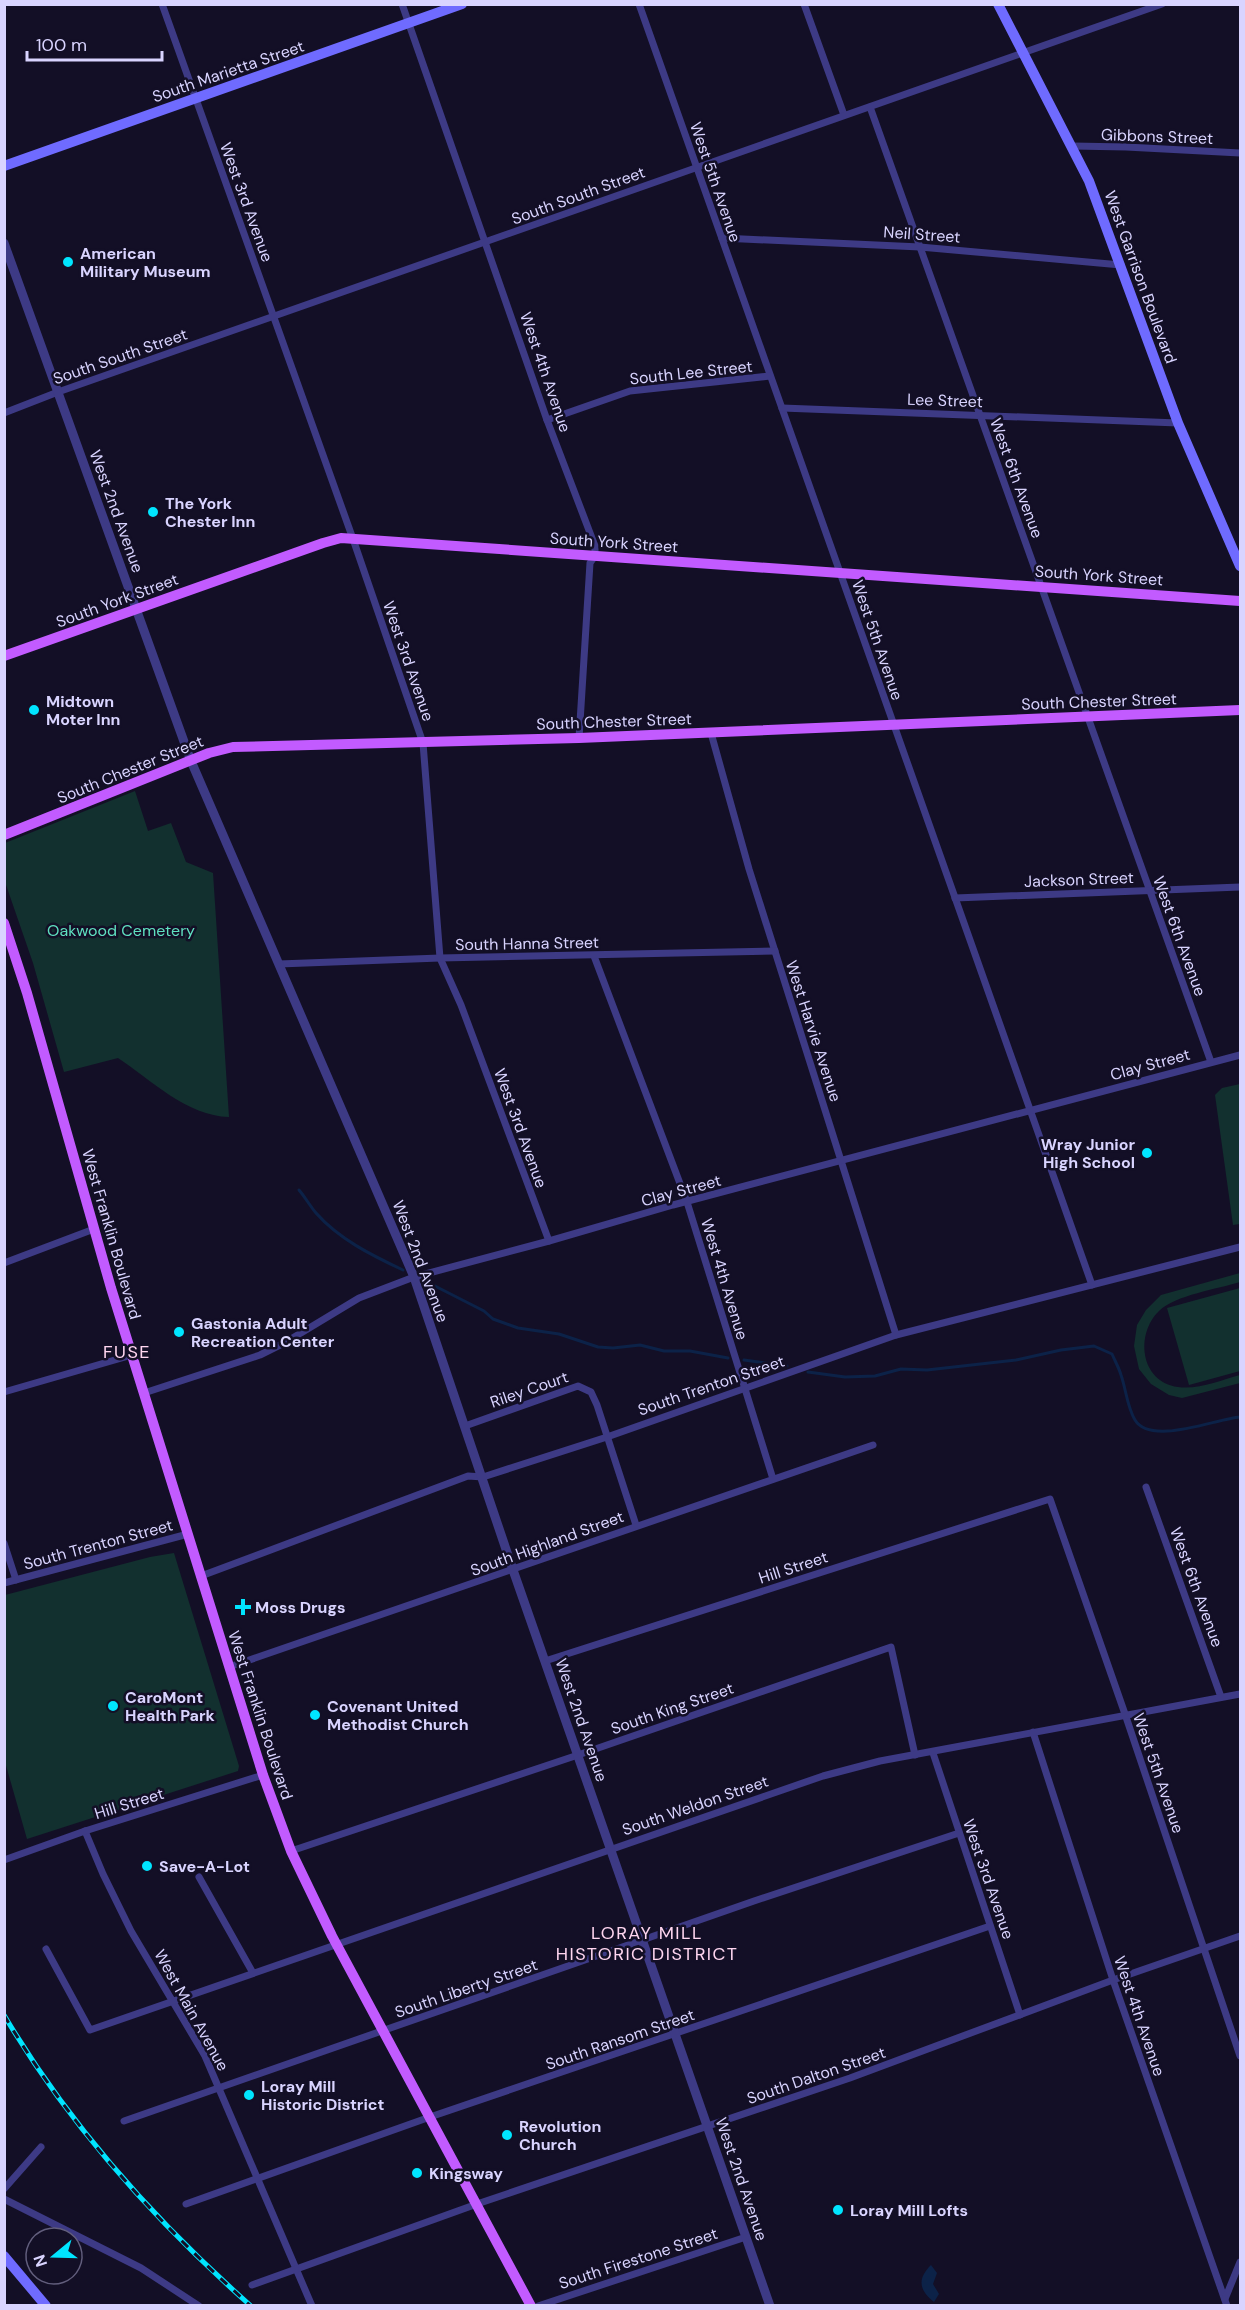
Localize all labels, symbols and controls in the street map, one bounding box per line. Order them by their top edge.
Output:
scale bar [27,24,162,62]
text: 100 m [36,33,87,57]
street label: South Marietta Street [149,36,307,107]
street label: West 5th Avenue [685,119,746,245]
street label: Gibbons Street [1100,124,1213,149]
street label: West 3rd Avenue [215,140,278,265]
street label: South South Street [508,162,648,229]
street label: West Garrison Boulevard [1099,188,1182,366]
street label: Neil Street [883,221,961,248]
place label: American Military Museum [80,243,211,282]
marker: American Military Museum [61,255,75,269]
street label: West 4th Avenue [515,309,576,435]
street label: South South Street [50,324,190,389]
street label: South Lee Street [629,356,754,389]
street label: Lee Street [907,389,983,412]
street label: West 6th Avenue [985,415,1048,541]
street label: West 2nd Avenue [85,447,148,575]
place label: The York Chester Inn [165,493,255,532]
marker: The York Chester Inn [146,505,160,519]
street label: South York Street [549,528,679,557]
street label: South York Street [1034,561,1164,590]
street label: South York Street [53,569,181,632]
street label: West 5th Avenue [847,577,908,703]
street label: West 3rd Avenue [378,598,439,724]
street label: South Chester Street [1021,688,1177,715]
place label: Midtown Moter Inn [46,691,120,730]
marker: Midtown Moter Inn [27,703,41,717]
street label: South Chester Street [536,708,692,735]
street label: South Chester Street [54,731,206,808]
street label: Jackson Street [1024,867,1134,892]
street label: West 6th Avenue [1148,873,1211,999]
park label: Oakwood Cemetery [47,920,195,941]
street label: South Hanna Street [455,932,599,955]
street label: West Harvie Avenue [781,958,846,1105]
street label: Clay Street [1108,1044,1192,1085]
street label: West 3rd Avenue [489,1066,552,1191]
place label: Wray Junior High School [1041,1134,1135,1173]
marker: Wray Junior High School [1140,1146,1154,1160]
street label: West Franklin Boulevard [77,1147,146,1322]
street label: Clay Street [639,1170,723,1211]
street label: West 2nd Avenue [388,1197,453,1325]
street label: West 4th Avenue [696,1216,753,1342]
place label: Gastonia Adult Recreation Center [191,1313,335,1352]
marker: Gastonia Adult Recreation Center [172,1325,186,1339]
district label: FUSE [103,1340,151,1364]
street label: South Trenton Street [635,1350,787,1420]
street label: Riley Court [487,1366,571,1413]
street label: South Highland Street [468,1506,627,1581]
street label: South Trenton Street [21,1514,175,1575]
street label: West 6th Avenue [1165,1524,1228,1650]
street label: Hill Street [756,1546,830,1589]
place label: Moss Drugs [255,1597,345,1618]
marker: Moss Drugs [236,1600,250,1614]
street label: West Franklin Boulevard [223,1628,298,1802]
street label: West 2nd Avenue [551,1656,612,1785]
street label: South King Street [608,1678,736,1739]
place label: CaroMont Health Park [125,1687,215,1726]
place label: Covenant United Methodist Church [327,1696,469,1735]
marker: CaroMont Health Park [106,1699,120,1713]
marker: Covenant United Methodist Church [308,1708,322,1722]
street label: West 5th Avenue [1128,1710,1189,1836]
street label: South Weldon Street [619,1771,771,1840]
street label: Hill Street [92,1783,166,1824]
street label: West 3rd Avenue [958,1816,1019,1942]
place label: Save-A-Lot [159,1856,250,1877]
marker: Save-A-Lot [140,1859,154,1873]
district label: LORAY MILL HISTORIC DISTRICT [556,1921,738,1966]
street label: West Main Avenue [149,1946,234,2075]
street label: West 4th Avenue [1109,1953,1170,2079]
street label: South Liberty Street [392,1954,540,2023]
street label: South Ransom Street [543,2004,697,2075]
street label: South Dalton Street [744,2042,888,2109]
place label: Loray Mill Historic District [261,2076,384,2115]
marker: Loray Mill Historic District [242,2088,256,2102]
street label: West 2nd Avenue [711,2115,772,2244]
place label: Revolution Church [519,2116,601,2155]
marker: Revolution Church [500,2128,514,2142]
place label: Kingsway [429,2163,503,2184]
marker: Kingsway [410,2166,424,2180]
place label: Loray Mill Lofts [850,2200,968,2221]
marker: Loray Mill Lofts [831,2203,845,2217]
street label: South Firestone Street [556,2223,720,2294]
north arrow [24,2226,84,2286]
text: N [28,2252,52,2270]

